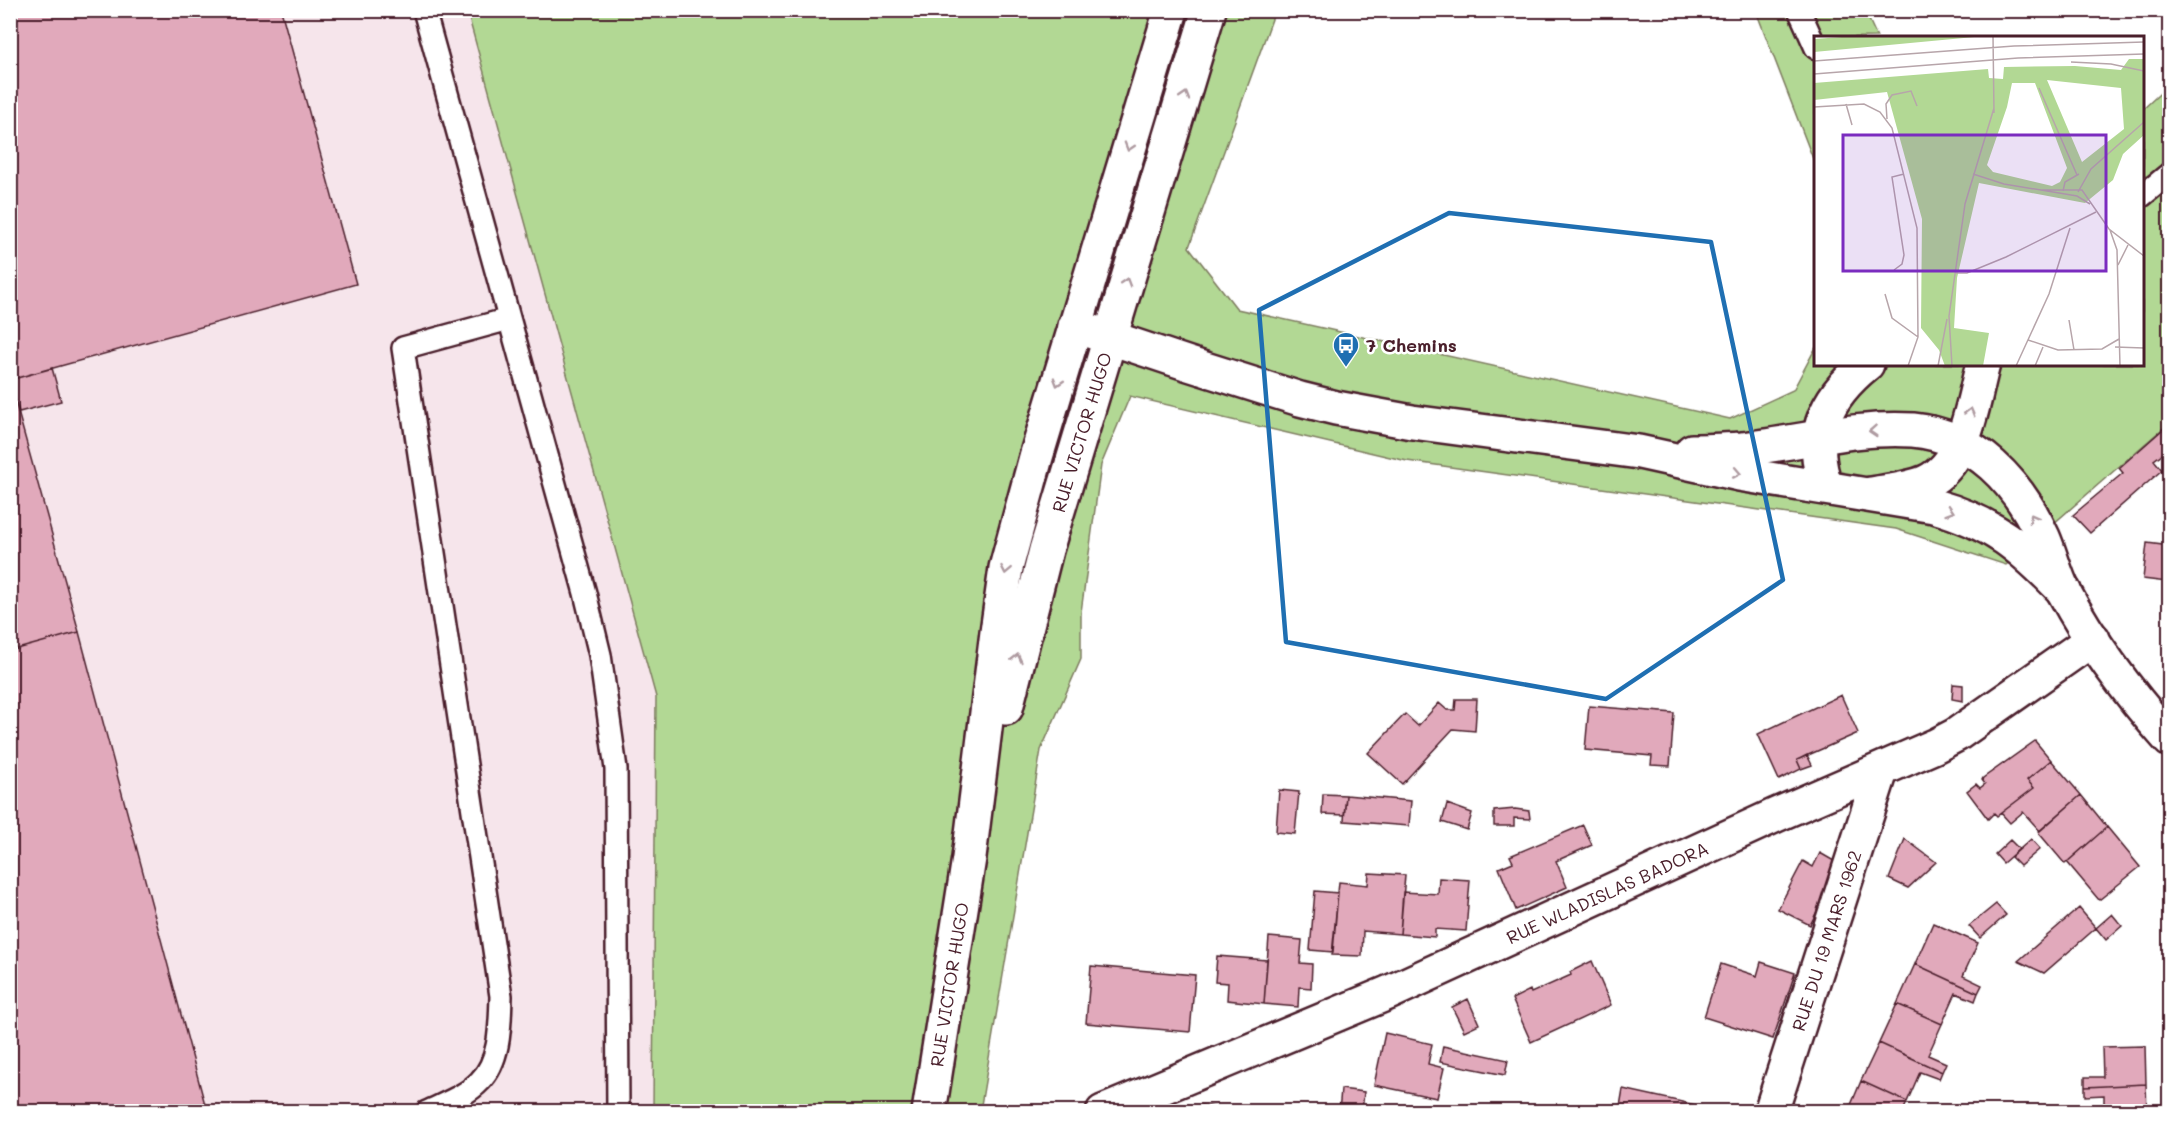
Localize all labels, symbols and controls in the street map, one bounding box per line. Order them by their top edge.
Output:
inset map [1814,36,2144,366]
one-way arrow [1178,91,1190,102]
one-way arrow [1124,141,1136,152]
one-way arrow [1119,277,1132,288]
bus stop icon: 7 Chemins [1331,330,1361,368]
place label: 7 Chemins [1366,333,1457,357]
street label: RUE VICTOR HUGO [1046,349,1117,515]
one-way arrow [1053,376,1065,387]
one-way arrow [1962,407,1975,417]
one-way arrow [1869,424,1878,437]
one-way arrow [1732,466,1742,479]
one-way arrow [1944,503,1955,516]
one-way arrow [2029,513,2040,524]
one-way arrow [1000,565,1013,575]
one-way arrow [1010,653,1023,663]
street label: RUE WLADISLAS BADORA [1502,836,1712,949]
street label: RUE DU 19 MARS 1962 [1786,847,1867,1034]
street label: RUE VICTOR HUGO [924,901,974,1068]

